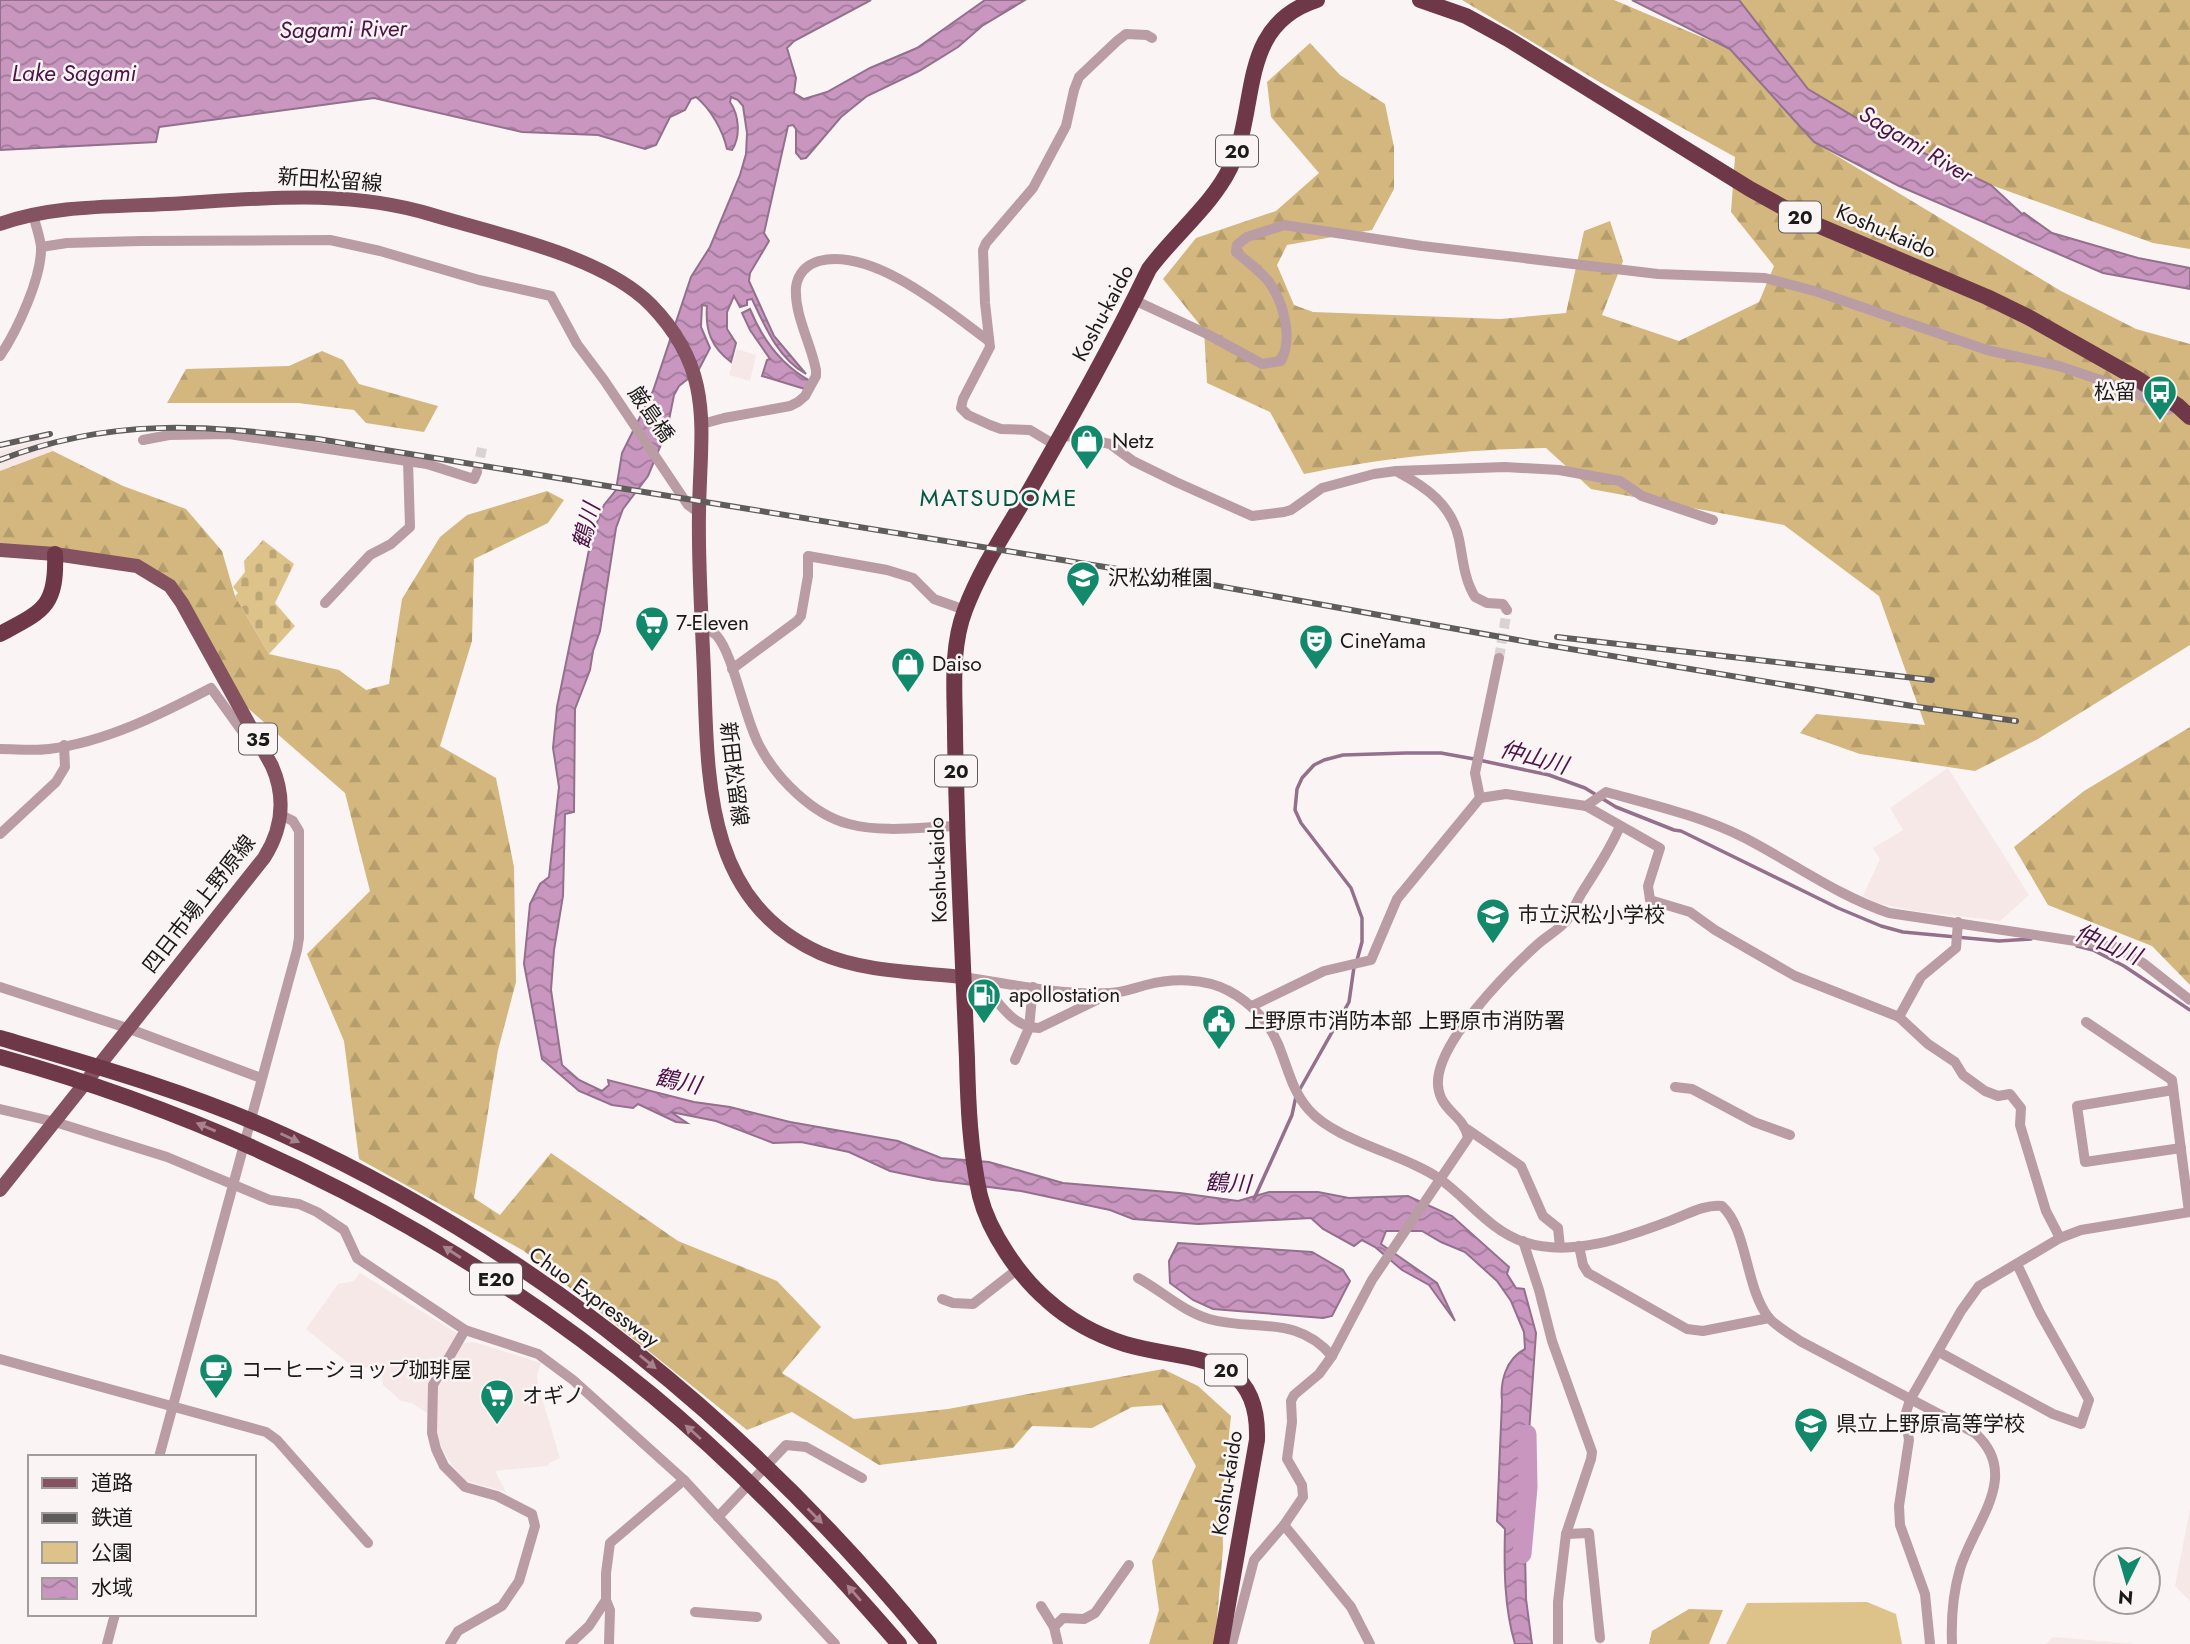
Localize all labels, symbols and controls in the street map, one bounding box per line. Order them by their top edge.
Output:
water label: Sagami River [279,11,408,47]
water label: Lake Sagami [12,56,137,90]
water label: Sagami River [1853,97,1981,192]
road number: 20 [1216,136,1258,167]
street label: 新田松留線 [277,161,383,199]
street label: Koshu-kaido [1831,197,1941,265]
road number: 20 [1779,202,1821,232]
street label: Koshu-kaido [1065,259,1141,367]
bus stop icon: 松留 [2141,373,2179,422]
place label: 松留 [2094,377,2136,407]
street label: 厳島橋 [621,380,681,448]
shop icon: Netz [1068,422,1106,471]
place label: Netz [1112,426,1154,456]
district label: MATSUDOME [920,480,1078,515]
water label: 鶴川 [564,496,609,553]
school or university icon: 沢松幼稚園 [1064,559,1102,608]
place label: 沢松幼稚園 [1108,563,1213,593]
supermarket icon: 7-Eleven [633,604,671,653]
place label: 7-Eleven [676,608,749,638]
theatre icon: CineYama [1297,622,1335,671]
place label: CineYama [1340,626,1426,656]
shop icon: Daiso [889,645,927,694]
place label: Daiso [932,649,982,679]
street label: 新田松留線 [713,720,755,828]
road number: 35 [239,724,277,754]
water label: 仲山川 [1496,732,1575,783]
road number: 20 [935,756,977,786]
street label: Koshu-kaido [921,817,955,923]
street label: 四日市場上野原線 [135,829,263,979]
school or university icon: 市立沢松小学校 [1474,896,1512,945]
place label: 市立沢松小学校 [1518,900,1665,930]
water label: 仲山川 [2070,915,2149,974]
fuel station icon: apollostation [965,976,1003,1025]
place label: apollostation [1009,980,1120,1010]
public building icon: 上野原市消防本部 上野原市消防署 [1200,1002,1238,1051]
place label: 上野原市消防本部 上野原市消防署 [1244,1006,1565,1036]
water label: 鶴川 [652,1060,707,1103]
one-way arrow [196,1121,216,1133]
one-way arrow [280,1132,300,1144]
water label: 鶴川 [1204,1165,1255,1201]
street label: Chuo Expressway [523,1239,666,1355]
one-way arrow [443,1245,462,1258]
road number: E20 [470,1264,522,1294]
cafe icon: コーヒーショップ珈琲屋 [197,1351,235,1400]
one-way arrow [639,1354,656,1369]
road number: 20 [1205,1354,1247,1386]
place label: コーヒーショップ珈琲屋 [241,1355,472,1385]
supermarket icon: オギノ [478,1377,516,1426]
place label: オギノ [522,1381,584,1411]
school or university icon: 県立上野原高等学校 [1792,1405,1830,1454]
place label: 県立上野原高等学校 [1836,1409,2025,1439]
one-way arrow [685,1424,702,1440]
street label: Koshu-kaido [1204,1428,1250,1538]
legend [28,1455,256,1616]
text: 道路 [91,1468,133,1498]
text: 鉄道 [91,1503,133,1533]
one-way arrow [806,1508,823,1525]
text: 公園 [91,1538,133,1568]
north arrow [2092,1546,2162,1616]
text: 水域 [91,1573,133,1603]
text: N [2117,1583,2134,1612]
one-way arrow [847,1584,862,1601]

